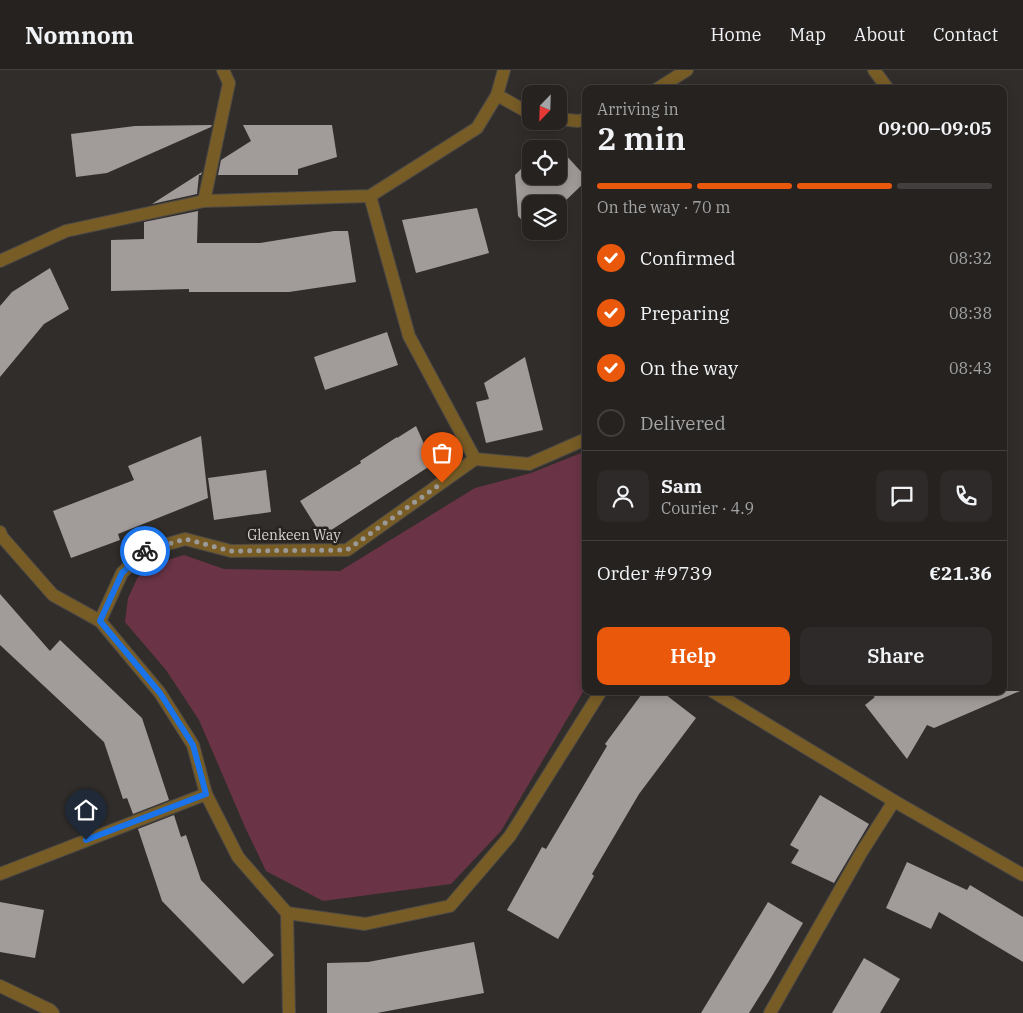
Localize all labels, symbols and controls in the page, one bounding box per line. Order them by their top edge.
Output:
text: Nomnom [25,19,134,51]
text: Home [710,23,762,46]
text: Map [790,23,826,46]
text: About [854,23,905,46]
text: Contact [933,23,998,46]
north arrow [522,85,568,130]
map controls [522,85,567,240]
text: Arriving in [597,99,679,119]
text: 09:00–09:05 [878,116,992,140]
text: 2 min [597,117,686,159]
button: locate [522,140,567,185]
button: layers [522,195,567,240]
text: On the way · 70 m [597,197,731,217]
icon: check [597,244,625,272]
text: Confirmed [640,246,735,270]
text: 08:32 [949,248,992,268]
icon: check [597,299,625,327]
text: Preparing [640,301,729,325]
text: 08:38 [949,303,992,323]
icon: check [597,354,625,382]
text: On the way [640,356,738,380]
text: 08:43 [949,358,992,378]
text: Delivered [640,411,726,435]
pin [421,432,463,483]
icon: bag [428,439,456,467]
button: person [597,470,649,522]
button: chat [876,470,928,522]
button: phone [940,470,992,522]
text: Sam [661,474,702,498]
text: Courier · 4.9 [661,498,754,518]
courier [120,526,170,576]
street label: Glenkeen Way [247,526,341,544]
icon: bike [131,537,159,565]
text: Order #9739 [597,561,712,585]
text: €21.36 [929,561,992,585]
button: Help [597,627,790,685]
button: Share [800,627,992,685]
pin [65,789,107,840]
icon: home [72,796,100,824]

